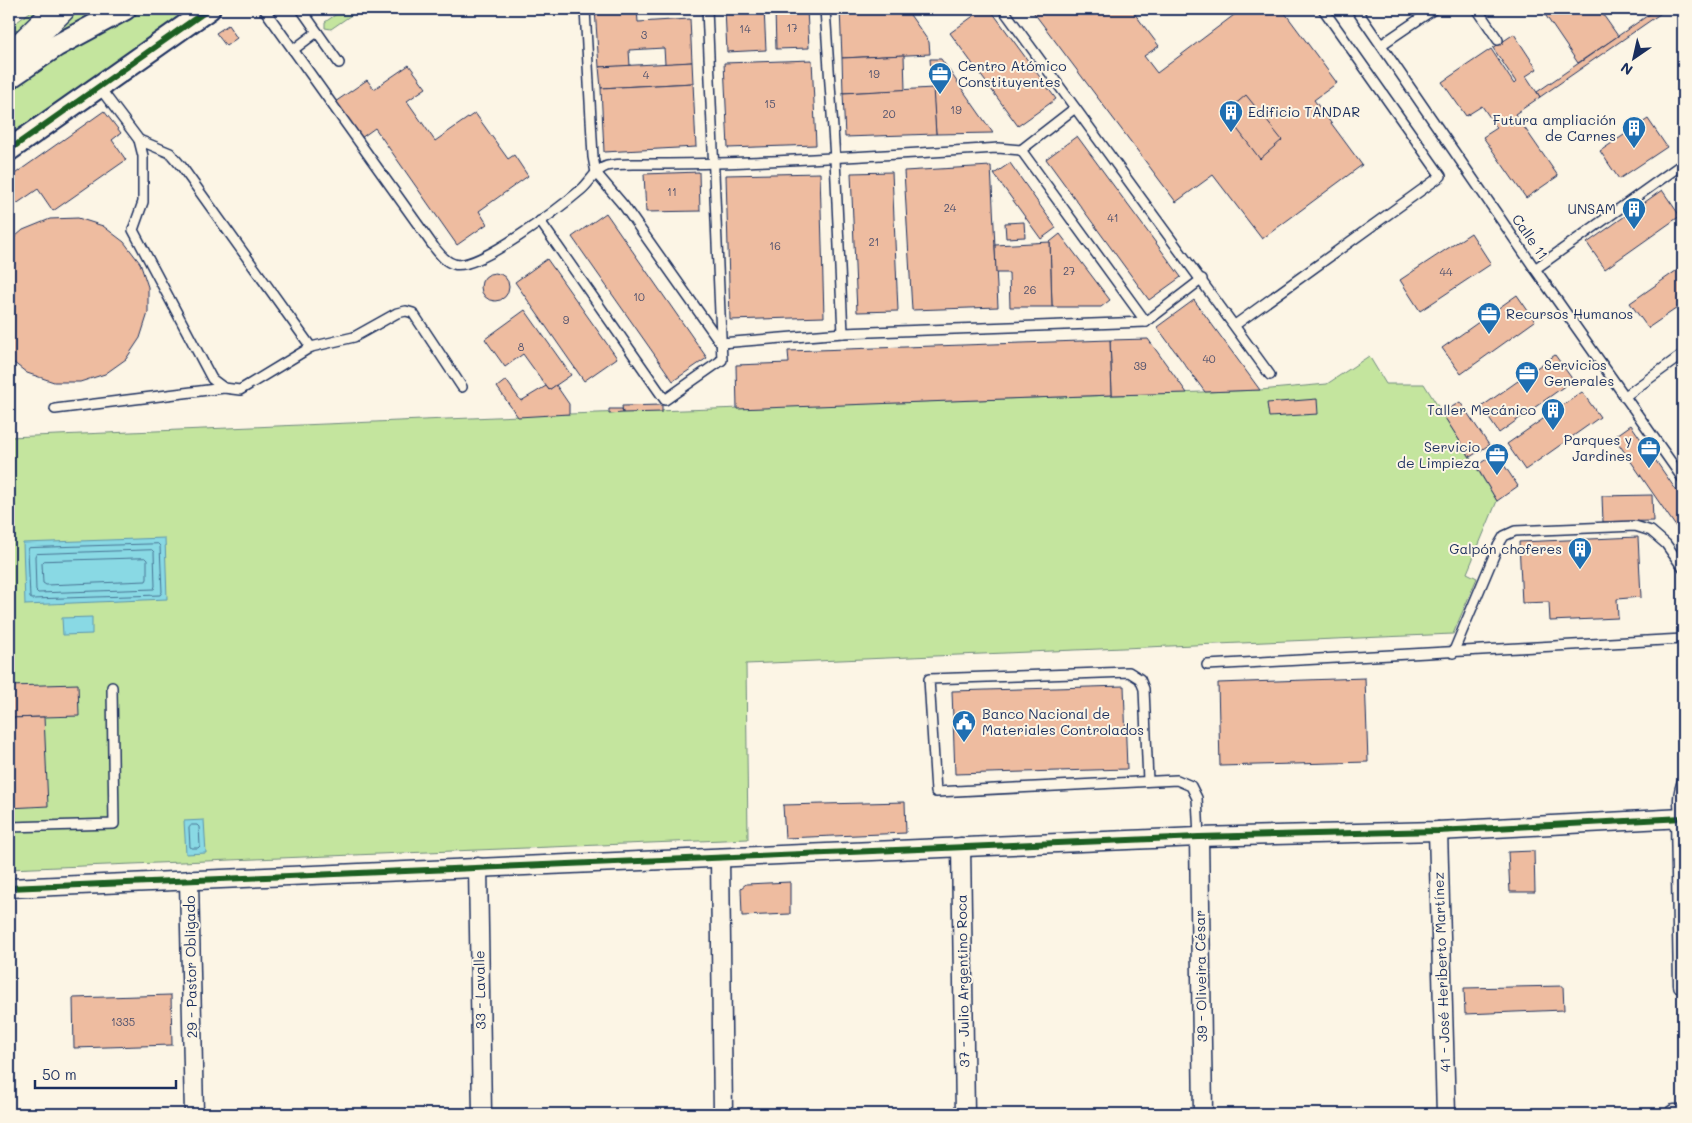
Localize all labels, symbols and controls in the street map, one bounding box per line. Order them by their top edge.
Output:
house number: 17 [786,20,798,35]
house number: 14 [739,21,751,36]
house number: 3 [641,27,648,42]
north arrow [1610,32,1660,82]
place label: Centro Atómico Constituyentes [958,56,1067,91]
text: N [1617,58,1636,80]
office icon: Centro Atómico Constituyentes [927,61,953,95]
house number: 19 [868,66,880,81]
house number: 4 [643,67,650,82]
house number: 15 [764,96,776,111]
building icon: Edificio TANDAR [1218,99,1244,133]
house number: 19 [950,102,962,117]
place label: Edificio TANDAR [1248,102,1360,121]
house number: 20 [883,106,896,121]
place label: Futura ampliación de Carnes [1493,110,1616,145]
building icon: Futura ampliación de Carnes [1621,115,1647,149]
house number: 11 [667,184,677,199]
building icon: UNSAM [1621,196,1647,230]
place label: UNSAM [1568,199,1616,218]
house number: 24 [944,200,957,215]
house number: 41 [1107,210,1119,225]
street label: Calle 11 [1508,210,1553,263]
house number: 21 [868,234,880,249]
house number: 16 [769,238,781,253]
house number: 27 [1063,263,1075,278]
house number: 44 [1440,264,1453,279]
house number: 26 [1024,282,1036,297]
house number: 10 [633,289,645,304]
office icon: Recursos Humanos [1476,301,1502,335]
place label: Recursos Humanos [1506,304,1633,323]
house number: 9 [563,312,570,327]
house number: 8 [518,339,525,354]
house number: 40 [1202,351,1216,366]
place label: Servicios Generales [1544,355,1614,390]
house number: 39 [1134,358,1147,373]
office icon: Servicios Generales [1514,360,1540,394]
building icon: Taller Mecánico [1540,397,1566,431]
place label: Taller Mecánico [1427,400,1536,419]
place label: Parques y Jardines [1564,430,1632,465]
office icon: Parques y Jardines [1636,435,1662,469]
place label: Servicio de Limpieza [1397,437,1480,472]
office icon: Servicio de Limpieza [1484,442,1510,476]
building icon: Galpón choferes [1567,536,1593,570]
place label: Galpón choferes [1449,539,1562,558]
place label: Banco Nacional de Materiales Controlados [982,704,1144,739]
public building icon: Banco Nacional de Materiales Controlados [951,709,977,743]
street label: 41 - José Heriberto Martínez [1429,871,1454,1073]
street label: 37 - Julio Argentino Roca [951,894,974,1068]
street label: 29 - Pastor Obligado [180,895,201,1039]
street label: 39 - Oliveira César [1190,910,1211,1042]
street label: 33 - Lavalle [469,950,490,1030]
house number: 1335 [111,1014,135,1029]
scale bar [35,1058,176,1090]
text: 50 m [42,1064,77,1084]

